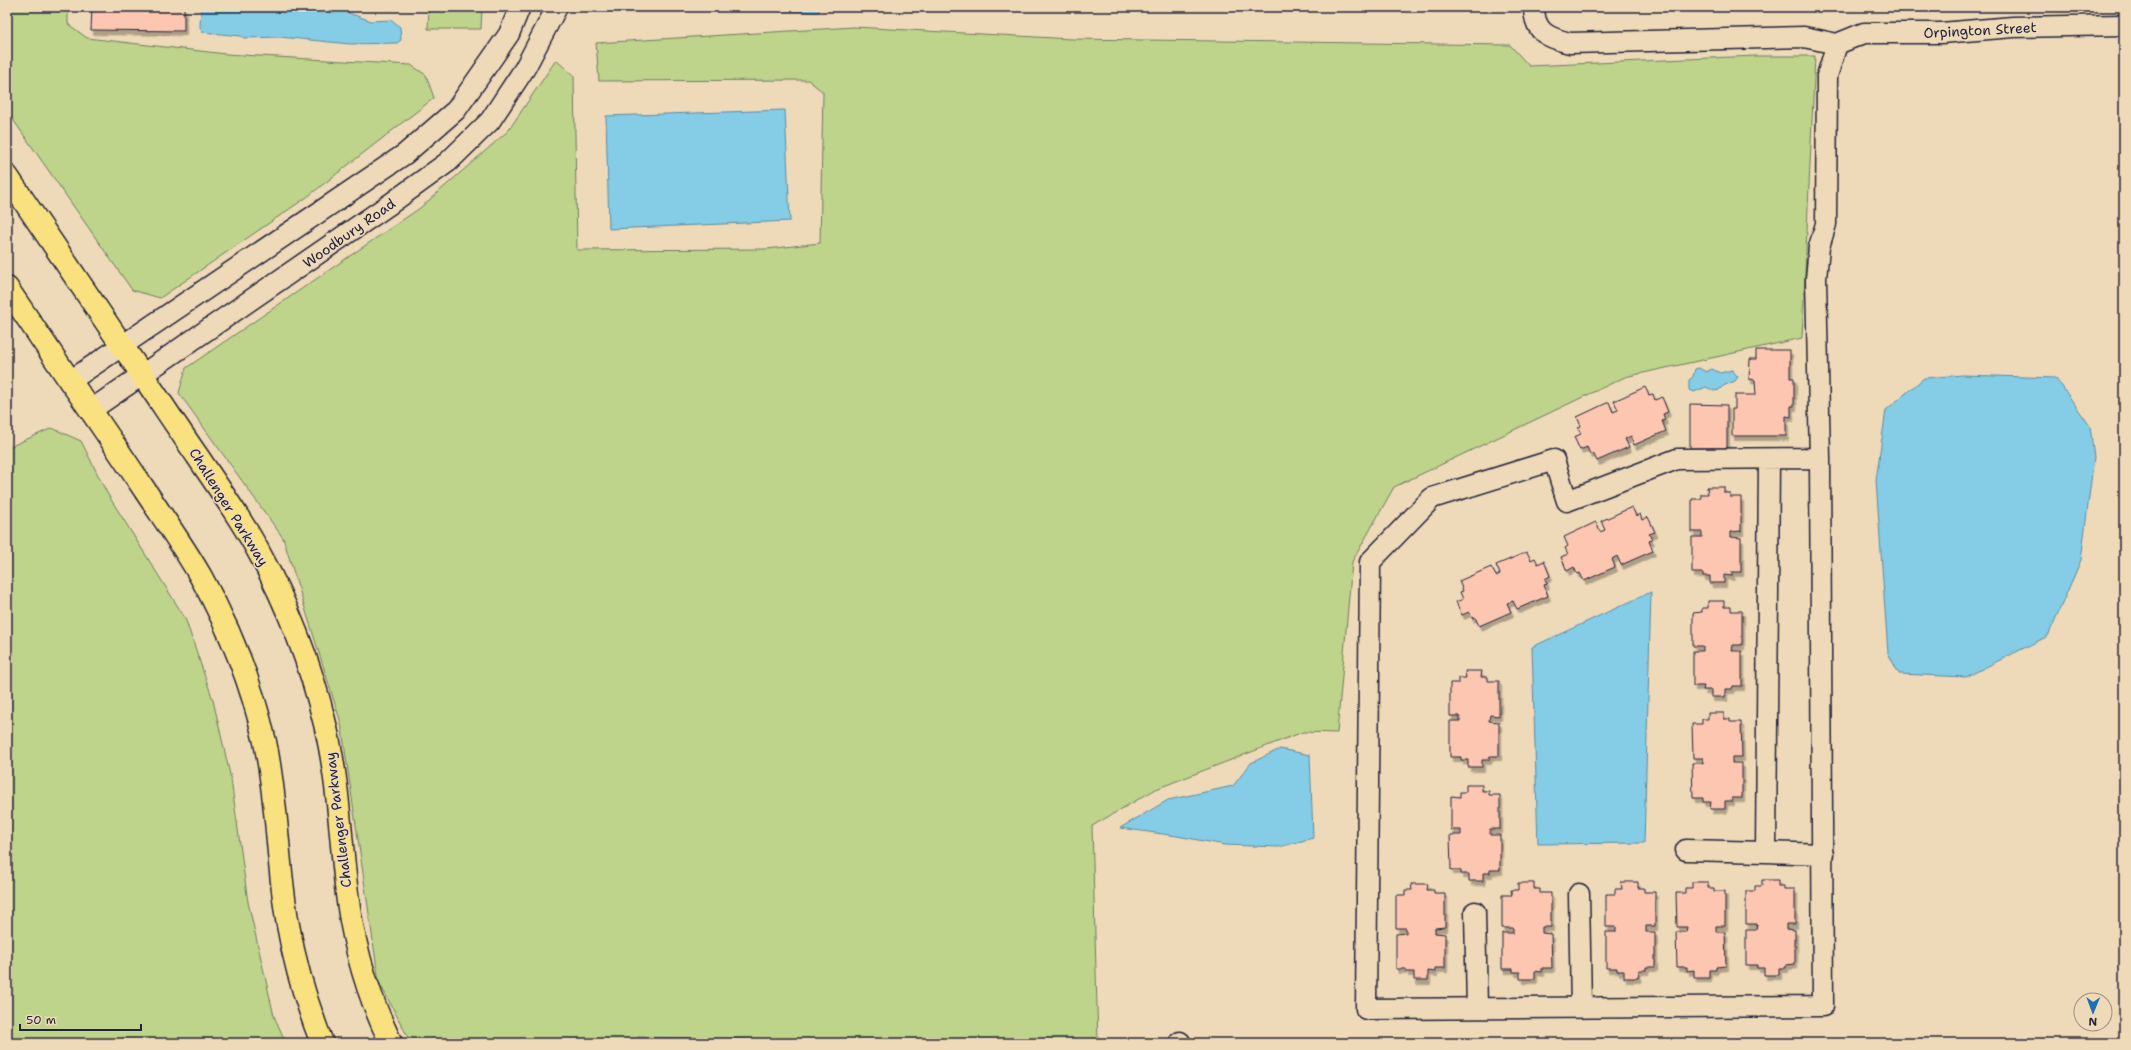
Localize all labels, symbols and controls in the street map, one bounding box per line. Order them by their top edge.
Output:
street label: Orpington Street [1923,18,2037,42]
street label: Woodbury Road [299,194,399,272]
street label: Challenger Parkway [185,445,273,569]
street label: Challenger Parkway [321,751,355,889]
north arrow [2073,992,2113,1032]
scale bar [20,1006,141,1032]
text: 50 m [26,1012,56,1028]
text: N [2088,1014,2097,1029]

